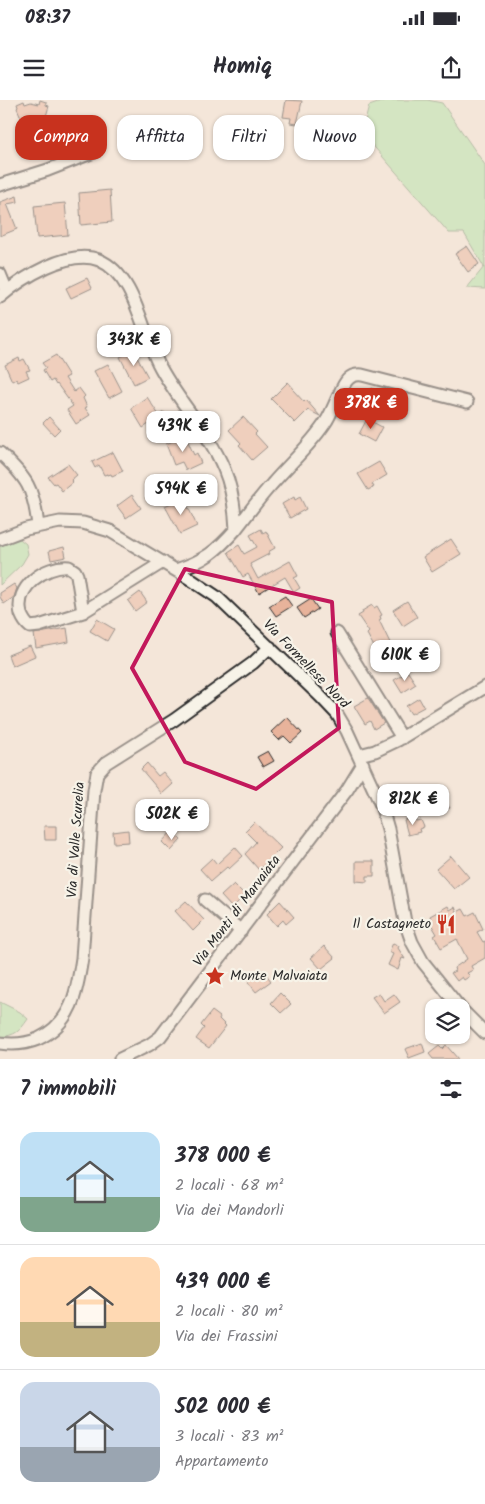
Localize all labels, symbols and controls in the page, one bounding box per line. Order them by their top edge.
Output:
text: 08:37 [25,3,70,33]
text: Homiq [213,50,272,85]
icon: menu [20,54,48,82]
icon: share [437,54,465,82]
chip: Compra [15,115,107,160]
chip: Affitta [117,115,203,160]
chip: Filtri [213,115,284,160]
chip: Nuovo [294,115,375,160]
pin: 343K € [93,324,175,367]
text: 343K € [108,328,160,353]
pin: 378K € [330,388,412,430]
text: 378K € [345,391,397,416]
pin: 439K € [142,410,224,453]
text: 439K € [157,414,209,439]
pin: 594K € [140,474,222,516]
text: 594K € [156,477,206,502]
street label: Via Formellese Nord [257,614,355,715]
pin: 610K € [364,640,446,682]
text: 610K € [381,643,429,668]
street label: Via di Valle Scurelia [61,781,91,899]
pin: 812K € [372,784,454,826]
text: 812K € [388,787,438,812]
pin: 502K € [131,798,213,841]
text: 502K € [146,802,198,827]
street label: Via Monti di Marvaiata [188,851,286,971]
place label: Il Castagneto [353,913,431,935]
restaurant icon: Il Castagneto [435,913,457,935]
place icon: Monte Malvaiata [204,965,226,987]
place label: Monte Malvaiata [230,965,328,987]
map controls [425,999,470,1044]
button: layers [425,999,470,1044]
text: 7 immobili [20,1073,116,1106]
icon: filters [437,1075,465,1103]
text: 378 000 € [175,1140,271,1173]
icon: home [60,1152,120,1212]
text: 2 locali · 68 m² [175,1173,283,1198]
text: Via dei Mandorli [175,1198,284,1223]
text: 439 000 € [175,1266,270,1299]
icon: home [60,1277,120,1337]
text: 2 locali · 80 m² [175,1299,283,1324]
text: Via dei Frassini [175,1324,278,1349]
text: 502 000 € [175,1391,270,1424]
icon: home [60,1402,120,1462]
text: 3 locali · 83 m² [175,1424,284,1449]
text: Appartamento [175,1449,268,1474]

